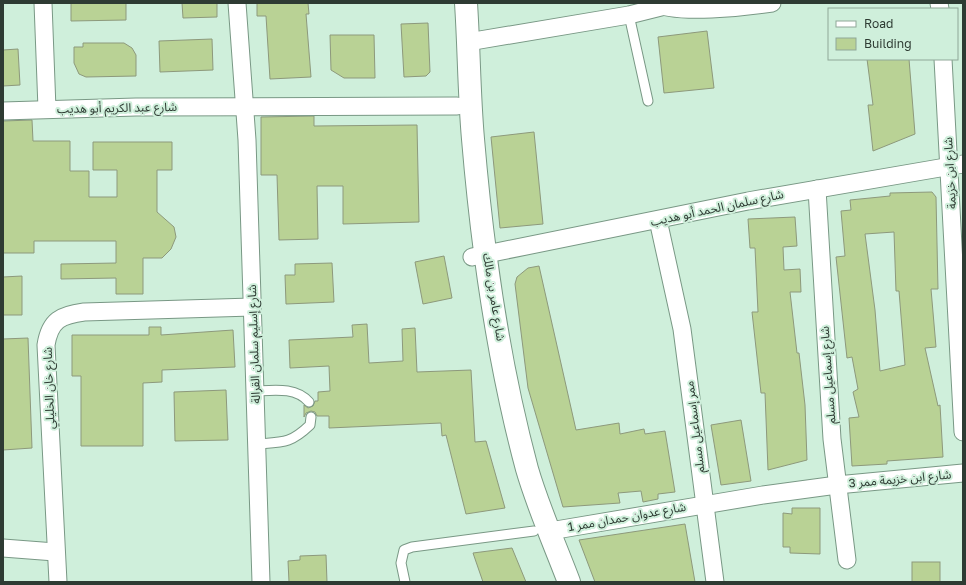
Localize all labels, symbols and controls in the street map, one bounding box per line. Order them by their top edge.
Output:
legend [828,8,958,60]
text: Road [864,16,893,31]
text: Building [864,36,912,51]
street label: شارع عبد الكريم أبو هديب [57,99,177,118]
street label: شارع ابن خزيمة [940,137,961,209]
street label: شارع سلمان الحمد أبو هديب [649,186,785,231]
street label: شارع عامر بن مالك [478,252,509,342]
street label: شارع إسليم سلمان القرالة [244,284,265,404]
street label: شارع إسماعيل مسلم [817,325,840,425]
street label: شارع خان الخليلي [40,347,60,429]
street label: ممر إسماعيل مسلم [681,380,710,474]
street label: شارع ابن خزيمة ممر 3 [848,467,952,492]
street label: شارع عدوان حمدان ممر 1 [567,499,687,536]

